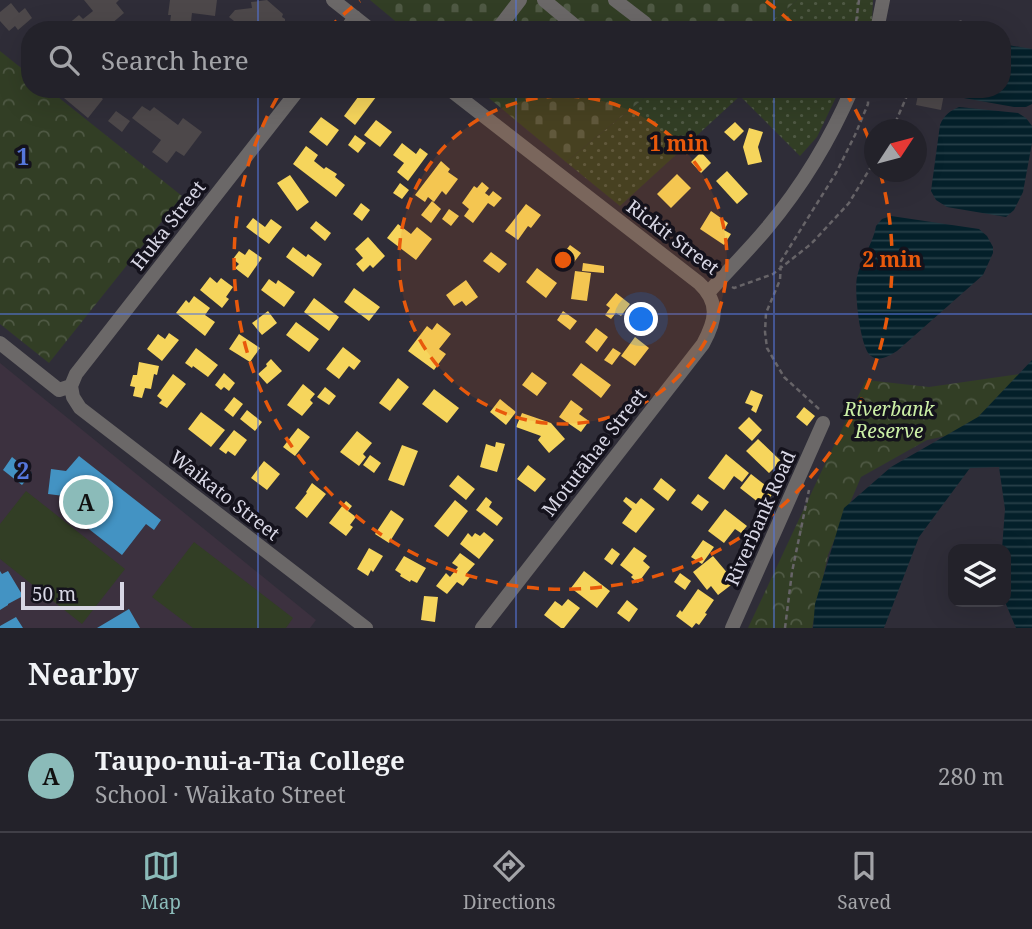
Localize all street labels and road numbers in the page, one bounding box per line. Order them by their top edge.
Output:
street label: Huka Street [125,175,211,275]
street label: Rickit Street [621,194,725,281]
street label: Motutāhae Street [536,382,652,521]
street label: Waikato Street [165,444,286,546]
street label: Riverbank Road [719,446,802,590]

